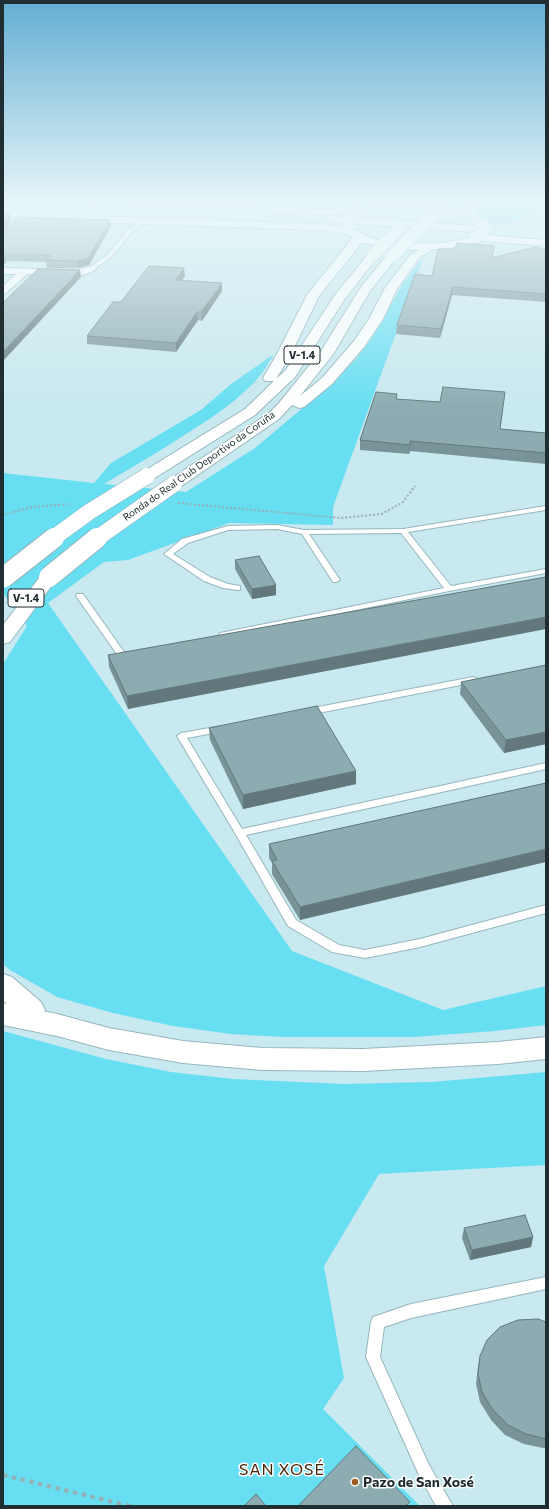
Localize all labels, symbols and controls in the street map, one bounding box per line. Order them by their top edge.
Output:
road number: V-1.4 [284,346,320,364]
street label: Ronda do Real Club Deportivo da Coruña [121,409,277,523]
road number: V-1.4 [8,589,44,607]
district label: SAN XOSÉ [239,1460,325,1480]
place label: Pazo de San Xosé [363,1474,474,1490]
marker: Pazo de San Xosé [350,1477,360,1487]

